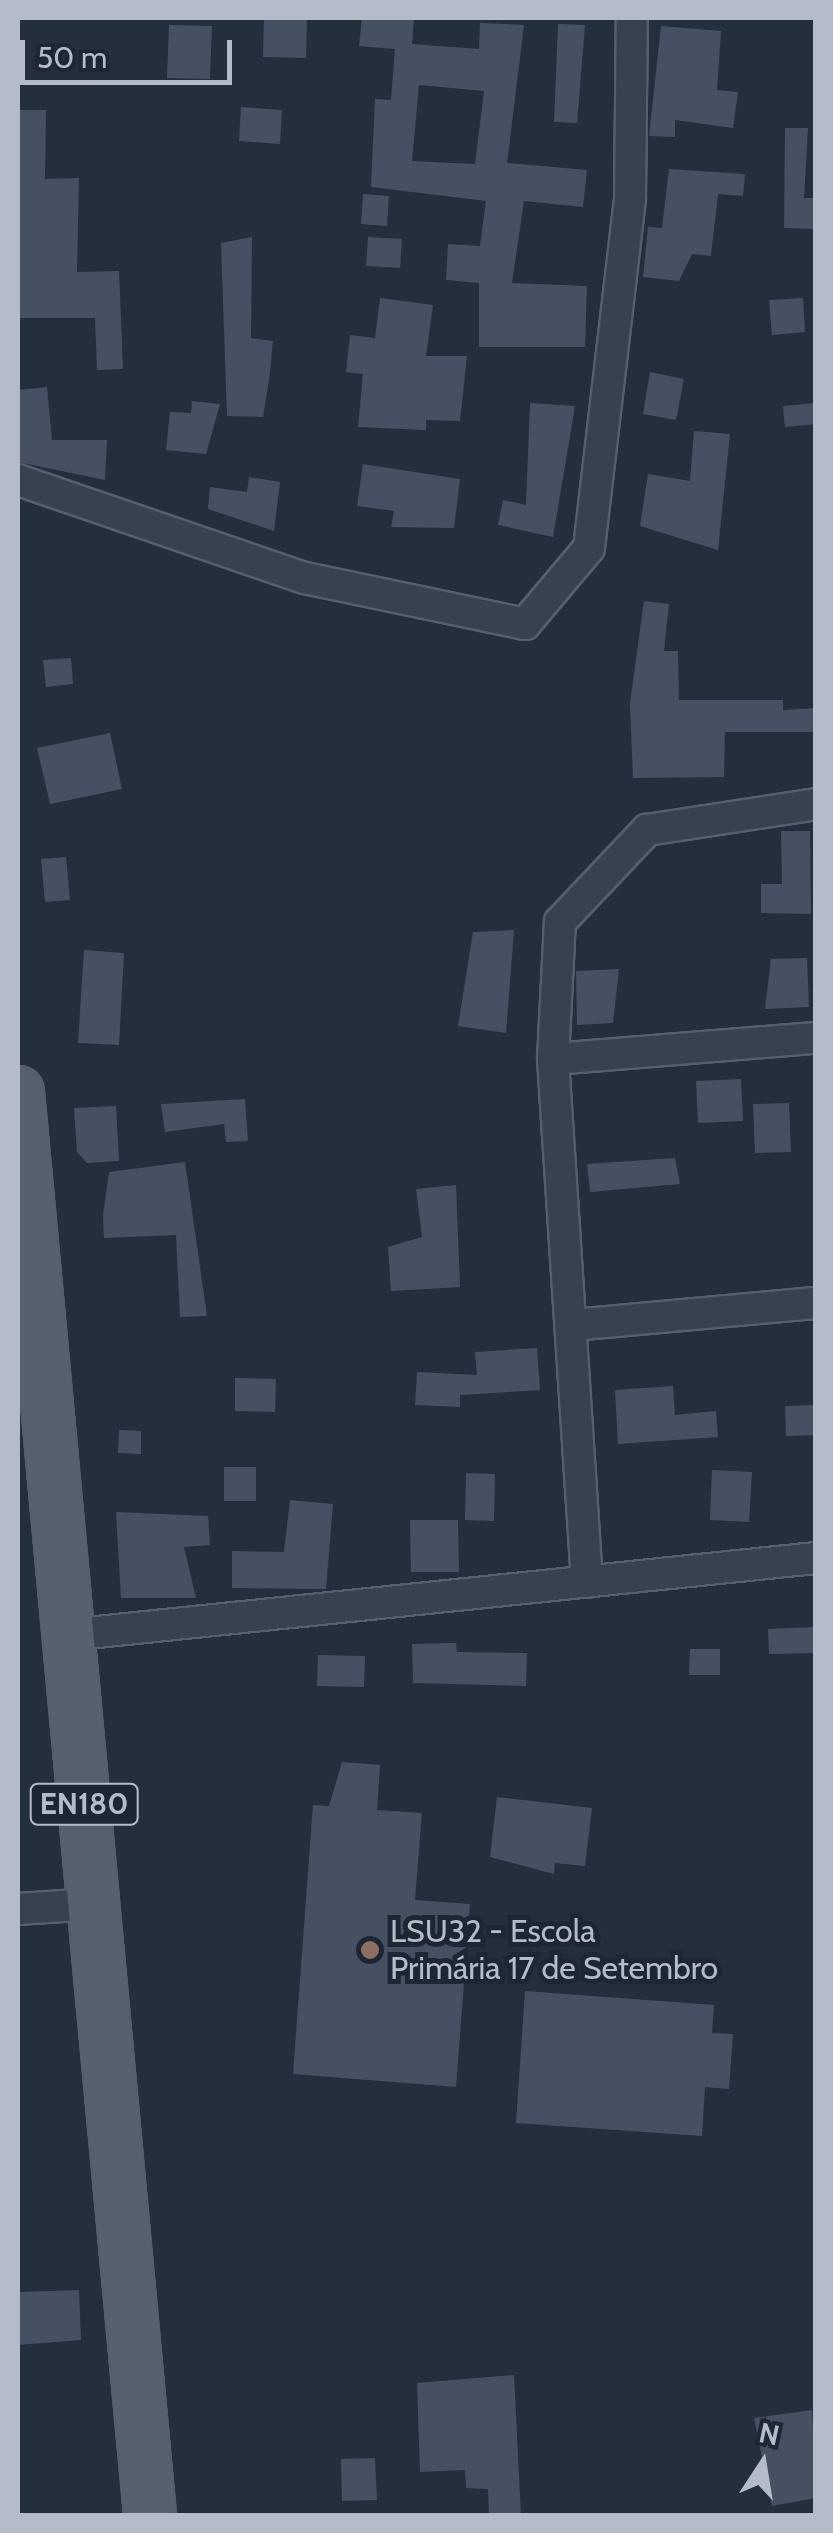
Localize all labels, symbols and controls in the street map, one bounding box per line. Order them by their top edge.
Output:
scale bar [25,20,238,82]
text: 50 m [37,39,107,76]
road number: EN180 [29,1779,139,1829]
place label: LSU32 - Escola Primária 17 de Setembro [390,1913,718,1988]
marker: LSU32 - Escola Primária 17 de Setembro [359,1939,381,1961]
north arrow [713,2413,813,2513]
text: N [756,2415,782,2452]

